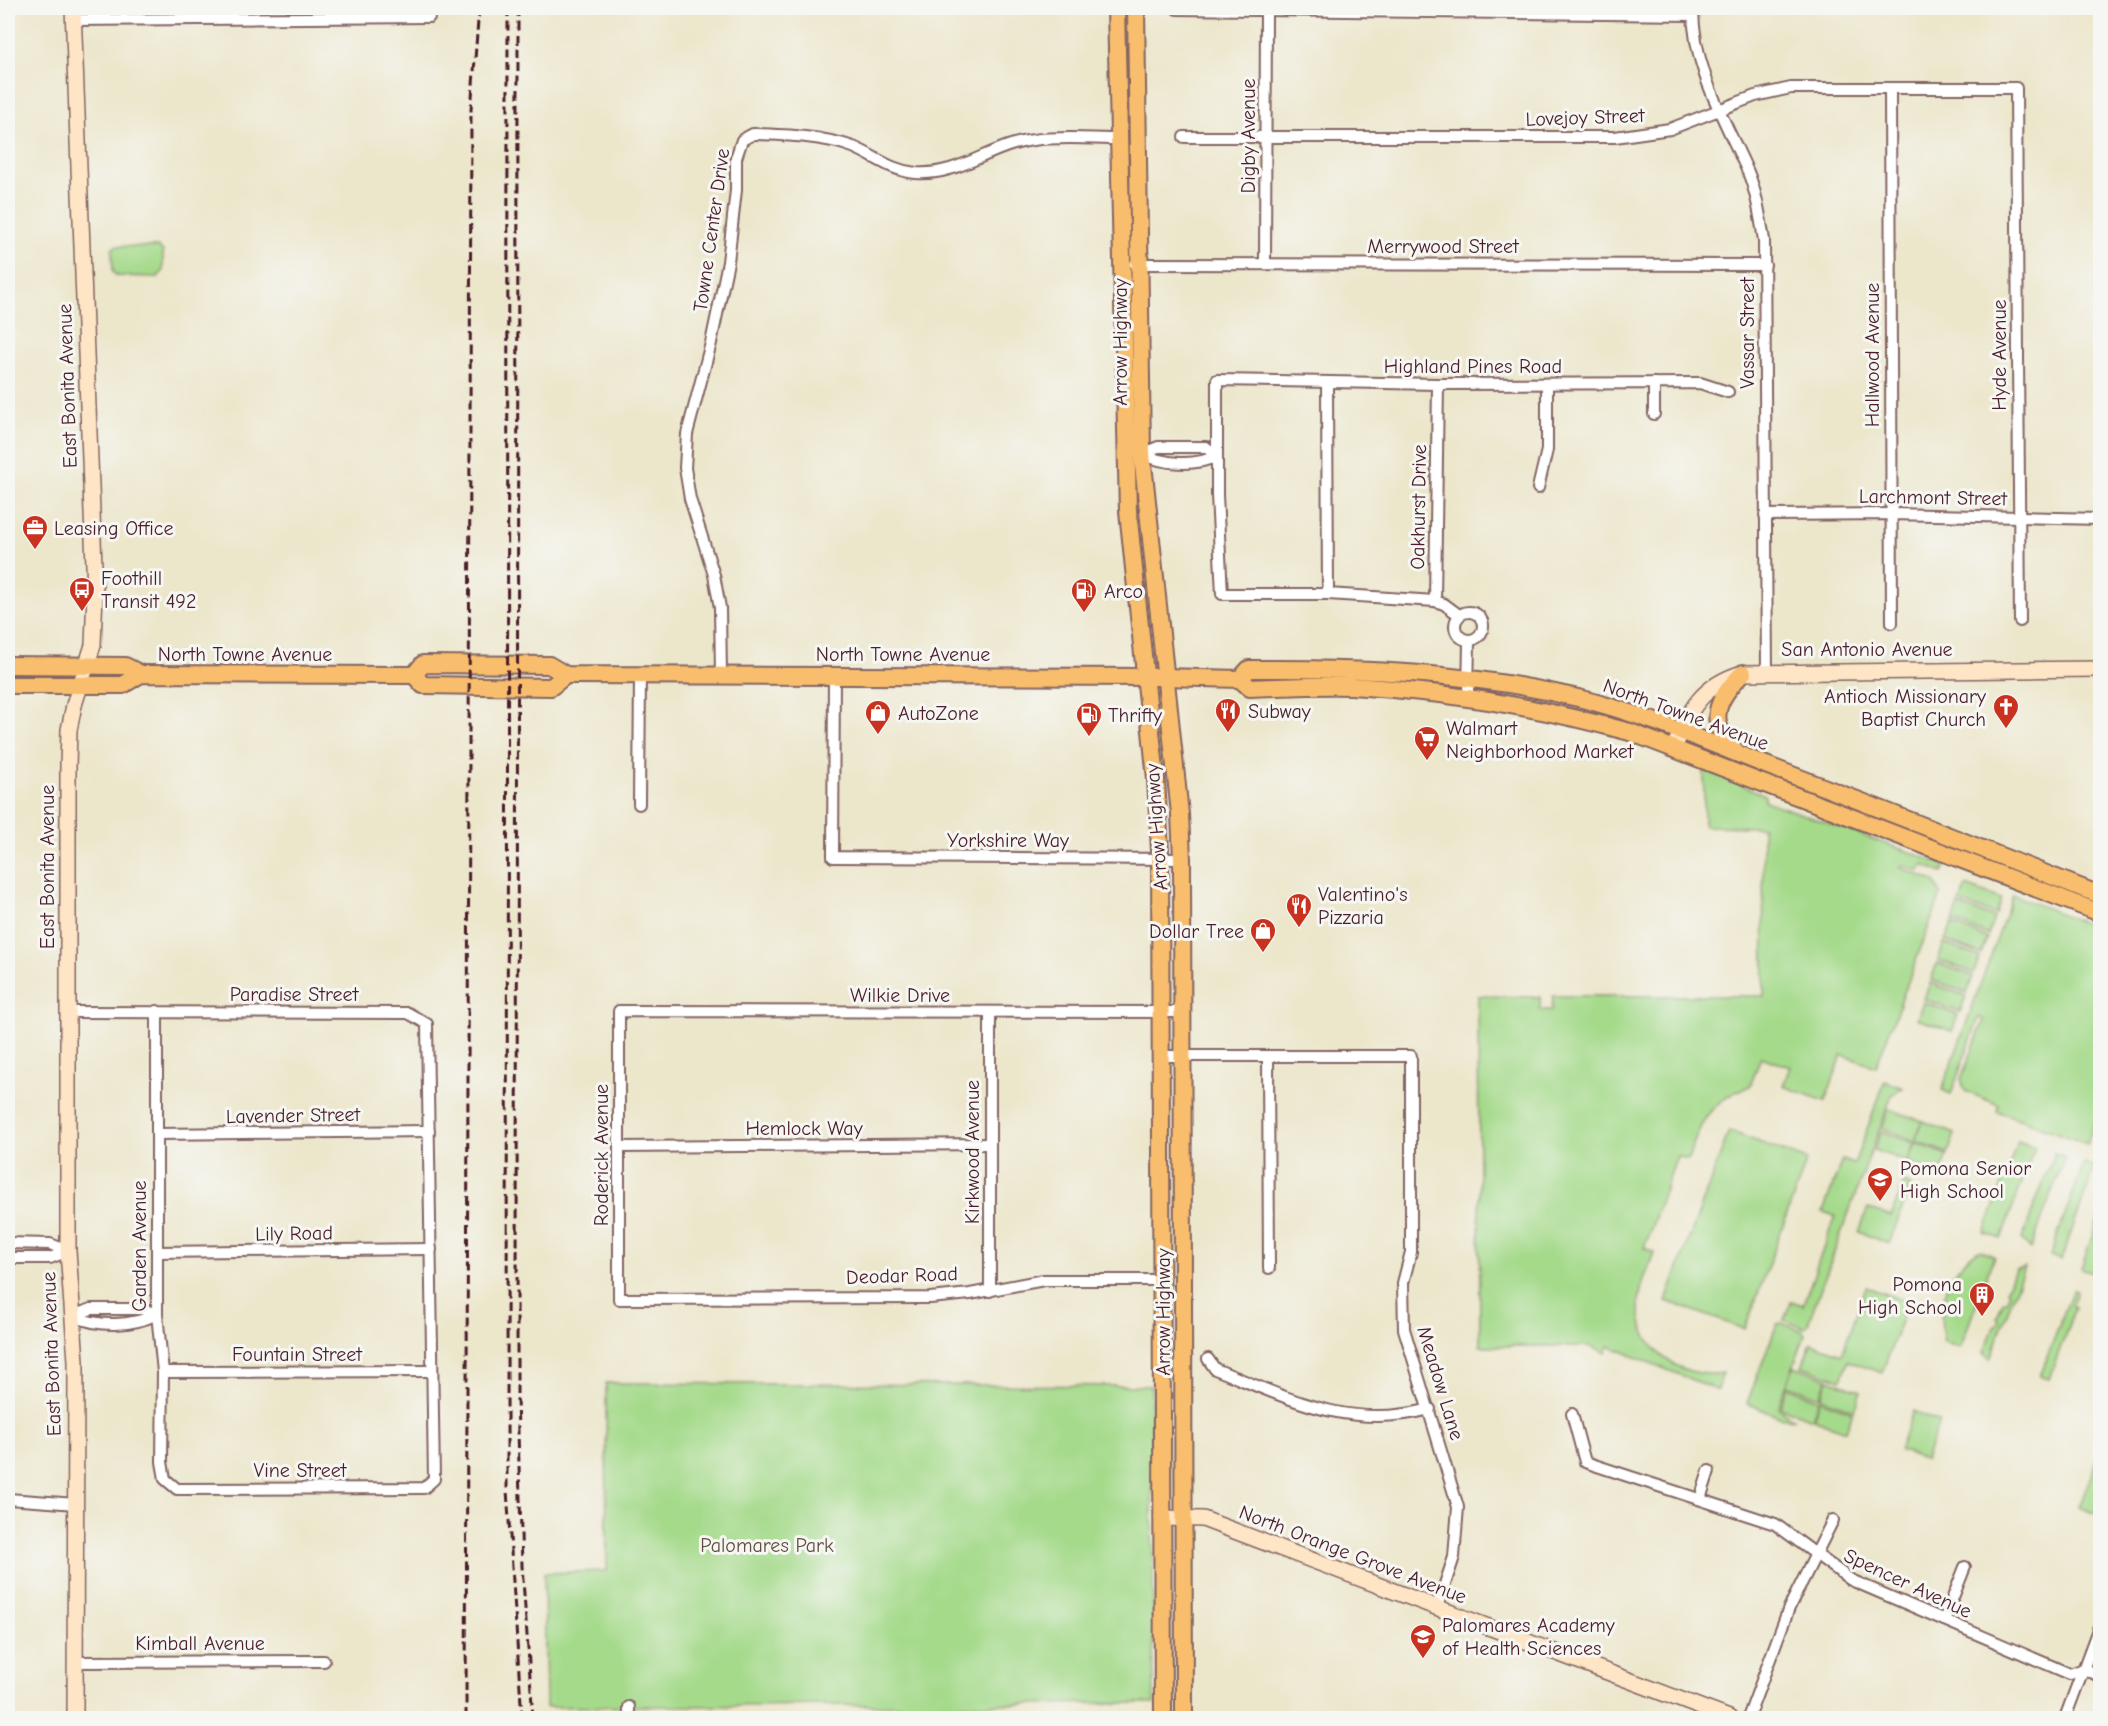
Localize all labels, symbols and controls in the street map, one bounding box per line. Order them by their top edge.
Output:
street label: Digby Avenue [1237,79,1260,193]
street label: Lovejoy Street [1525,104,1646,131]
street label: Towne Center Drive [689,147,734,313]
street label: Merrywood Street [1367,235,1520,258]
street label: Vassar Street [1736,276,1759,389]
street label: Arrow Highway [1109,278,1132,406]
street label: Hallwood Avenue [1861,283,1884,427]
street label: Hyde Avenue [1988,299,2011,411]
street label: East Bonita Avenue [53,303,82,469]
street label: Highland Pines Road [1384,355,1562,378]
street label: Oakhurst Drive [1406,444,1431,570]
street label: Larchmont Street [1859,485,2009,510]
office icon: Leasing Office [20,513,50,551]
place label: Leasing Office [54,517,173,540]
place label: Foothill Transit 492 [101,567,196,613]
bus stop icon: Foothill Transit 492 [67,575,97,613]
fuel station icon: Arco [1069,576,1099,614]
place label: Arco [1104,580,1143,603]
street label: San Antonio Avenue [1781,638,1953,661]
street label: North Towne Avenue [158,643,332,666]
street label: North Towne Avenue [816,643,990,666]
street label: North Towne Avenue [1600,674,1772,755]
place label: Antioch Missionary Baptist Church [1824,685,1986,731]
church icon: Antioch Missionary Baptist Church [1991,692,2021,730]
restaurant icon: Subway [1213,696,1243,734]
shop icon: AutoZone [863,698,893,736]
fuel station icon: Thrifty [1074,700,1104,738]
place label: Subway [1248,700,1311,723]
place label: AutoZone [898,702,979,725]
place label: Thrifty [1108,704,1162,727]
place label: Walmart Neighborhood Market [1446,717,1635,763]
supermarket icon: Walmart Neighborhood Market [1412,724,1442,762]
street label: Arrow Highway [1141,763,1172,891]
street label: East Bonita Avenue [36,785,59,949]
street label: Yorkshire Way [947,829,1069,852]
place label: Valentino's Pizzaria [1318,883,1408,929]
restaurant icon: Valentino's Pizzaria [1284,891,1314,929]
shop icon: Dollar Tree [1248,916,1278,954]
place label: Dollar Tree [1149,920,1244,943]
street label: Paradise Street [230,983,360,1006]
street label: Wilkie Drive [850,984,950,1007]
street label: Kirkwood Avenue [961,1080,984,1224]
street label: Roderick Avenue [590,1084,613,1226]
street label: Lavender Street [226,1103,362,1128]
street label: Hemlock Way [745,1117,863,1140]
place label: Pomona Senior High School [1900,1157,2031,1203]
school or university icon: Pomona Senior High School [1865,1165,1895,1203]
street label: Garden Avenue [128,1180,151,1312]
street label: Lily Road [255,1221,333,1246]
street label: Arrow Highway [1152,1248,1175,1376]
street label: Deodar Road [846,1262,958,1289]
street label: East Bonita Avenue [37,1271,66,1437]
place label: Pomona High School [1858,1273,1962,1319]
building icon: Pomona High School [1967,1280,1997,1318]
street label: Meadow Lane [1412,1323,1469,1443]
street label: Fountain Street [232,1343,363,1366]
street label: Vine Street [253,1459,348,1482]
street label: North Orange Grove Avenue [1236,1500,1470,1609]
park label: Palomares Park [700,1534,834,1557]
street label: Spencer Avenue [1840,1544,1975,1623]
place label: Palomares Academy of Health Sciences [1442,1614,1615,1660]
school or university icon: Palomares Academy of Health Sciences [1408,1622,1438,1660]
street label: Kimball Avenue [135,1632,265,1655]

